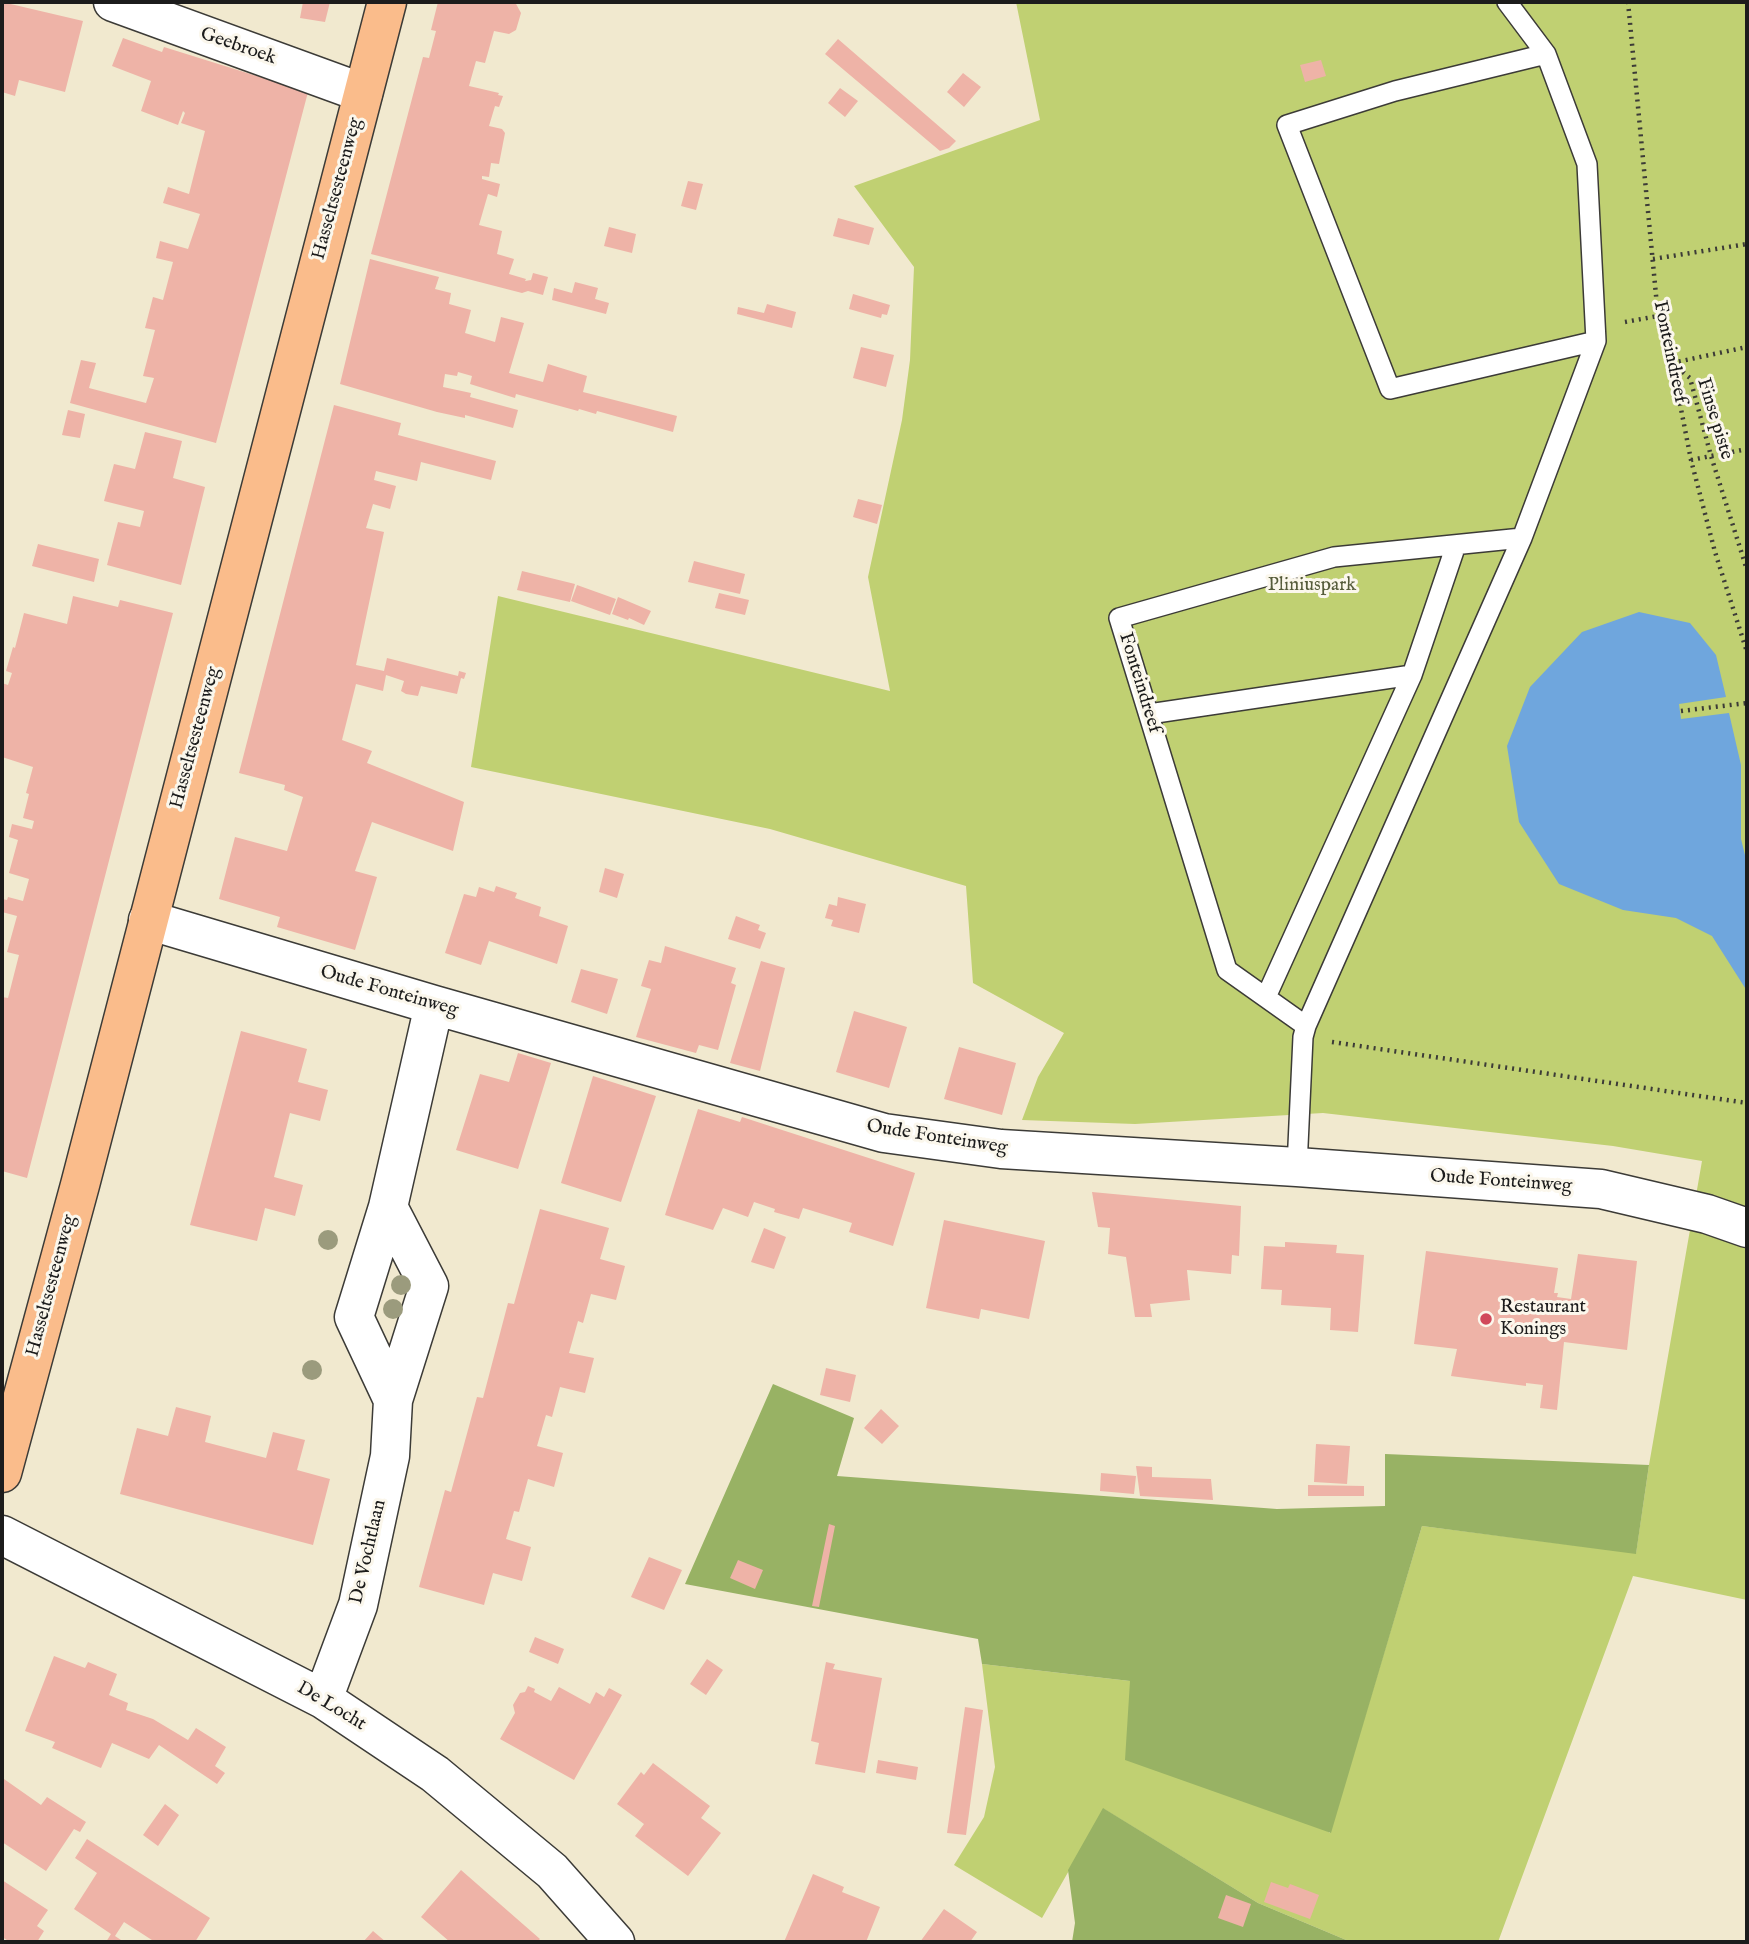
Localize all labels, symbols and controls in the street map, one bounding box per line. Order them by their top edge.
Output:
street label: Geebroek [197,23,279,71]
street label: Hasseltsesteenweg [308,116,368,262]
street label: Fonteindreef [1647,299,1691,405]
street label: Finse piste [1691,375,1737,463]
park label: Pliniuspark [1268,575,1356,597]
street label: Fonteindreef [1113,630,1165,736]
street label: Hasseltsesteenweg [166,665,226,811]
street label: Oude Fonteinweg [317,961,461,1023]
street label: Oude Fonteinweg [865,1116,1009,1160]
street label: Oude Fonteinweg [1429,1166,1573,1198]
street label: Hasseltsesteenweg [22,1213,82,1359]
place label: Restaurant Konings [1500,1297,1586,1341]
marker: Restaurant Konings [1478,1311,1494,1327]
street label: De Vochtlaan [346,1498,392,1606]
street label: De Locht [292,1677,370,1737]

